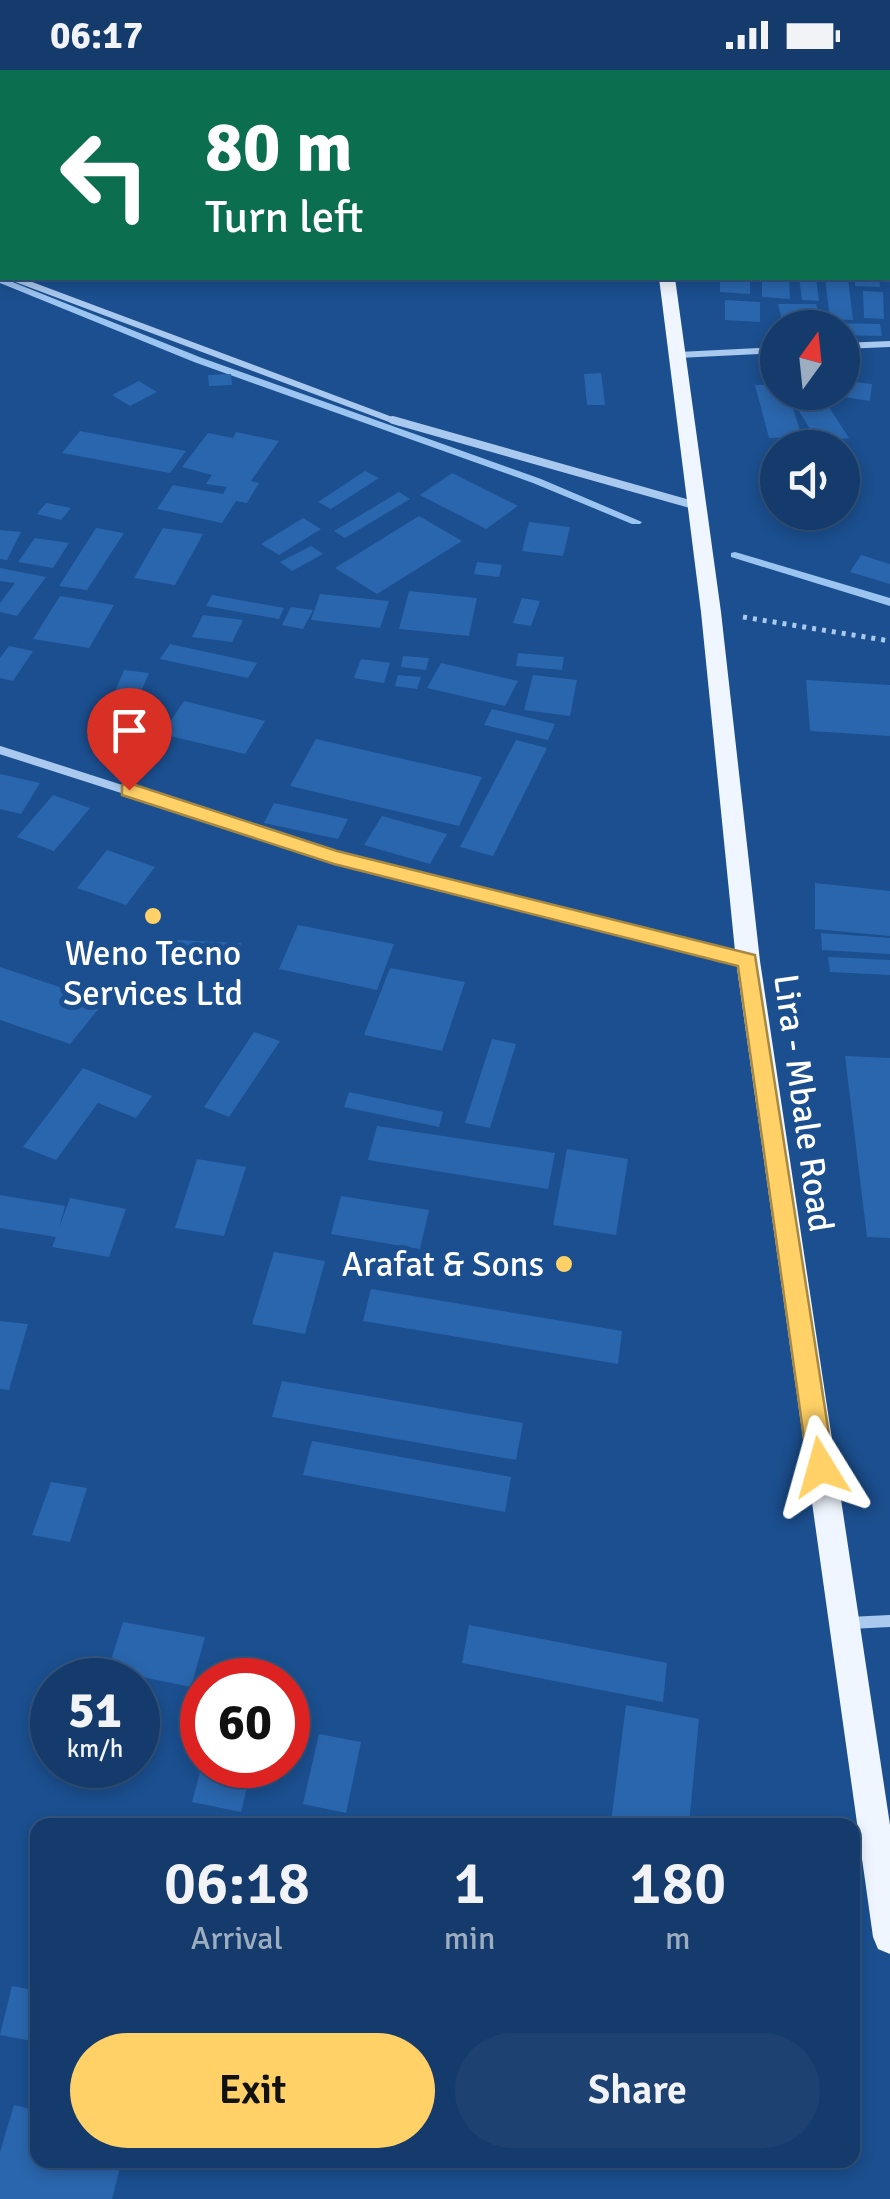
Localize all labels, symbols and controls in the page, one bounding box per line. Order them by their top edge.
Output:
text: 06:17 [50,12,143,59]
text: 80 m [205,104,353,190]
icon: left [40,110,170,240]
text: Turn left [205,190,364,245]
north arrow [760,310,860,410]
map controls [760,310,860,530]
button: sound [760,430,860,530]
pin [87,688,172,791]
icon: arrive [102,703,157,758]
marker: Weno Tecno Services Ltd [142,905,164,927]
place label: Weno Tecno Services Ltd [63,932,243,1015]
street label: Lira - Mbale Road [764,972,843,1235]
place label: Arafat & Sons [342,1243,544,1286]
marker: Arafat & Sons [553,1253,575,1275]
position arrow [769,1415,873,1519]
speed limit sign: 60 [180,1658,310,1788]
text: 51 [68,1680,122,1742]
text: km/h [67,1733,123,1764]
text: 06:18 [164,1847,310,1921]
text: 1 [453,1847,486,1921]
text: 180 [629,1847,726,1921]
text: Arrival [191,1919,283,1958]
text: min [444,1919,495,1958]
text: m [665,1919,691,1958]
button: Exit [70,2033,435,2148]
button: Share [455,2033,820,2148]

